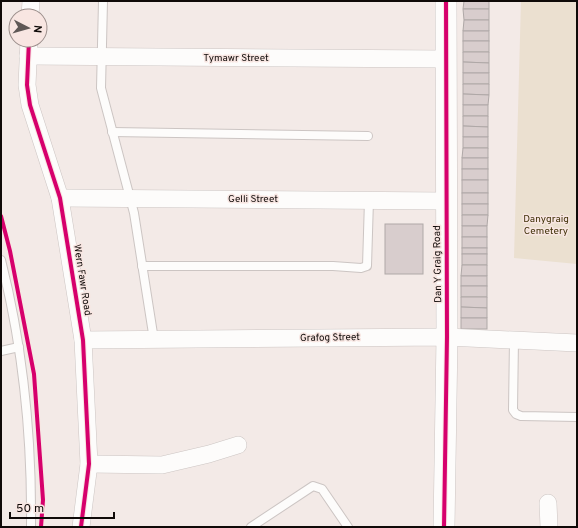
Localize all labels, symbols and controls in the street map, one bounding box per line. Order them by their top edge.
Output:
north arrow [8,8,48,48]
text: N [30,24,44,34]
street label: Tymawr Street [203,52,269,65]
street label: Gelli Street [228,193,278,206]
park label: Danygraig Cemetery [523,213,569,238]
street label: Dan Y Graig Road [431,225,445,303]
street label: Wern Fawr Road [70,243,94,317]
street label: Grafog Street [300,331,360,345]
scale bar [10,494,114,520]
text: 50 m [16,501,44,517]

